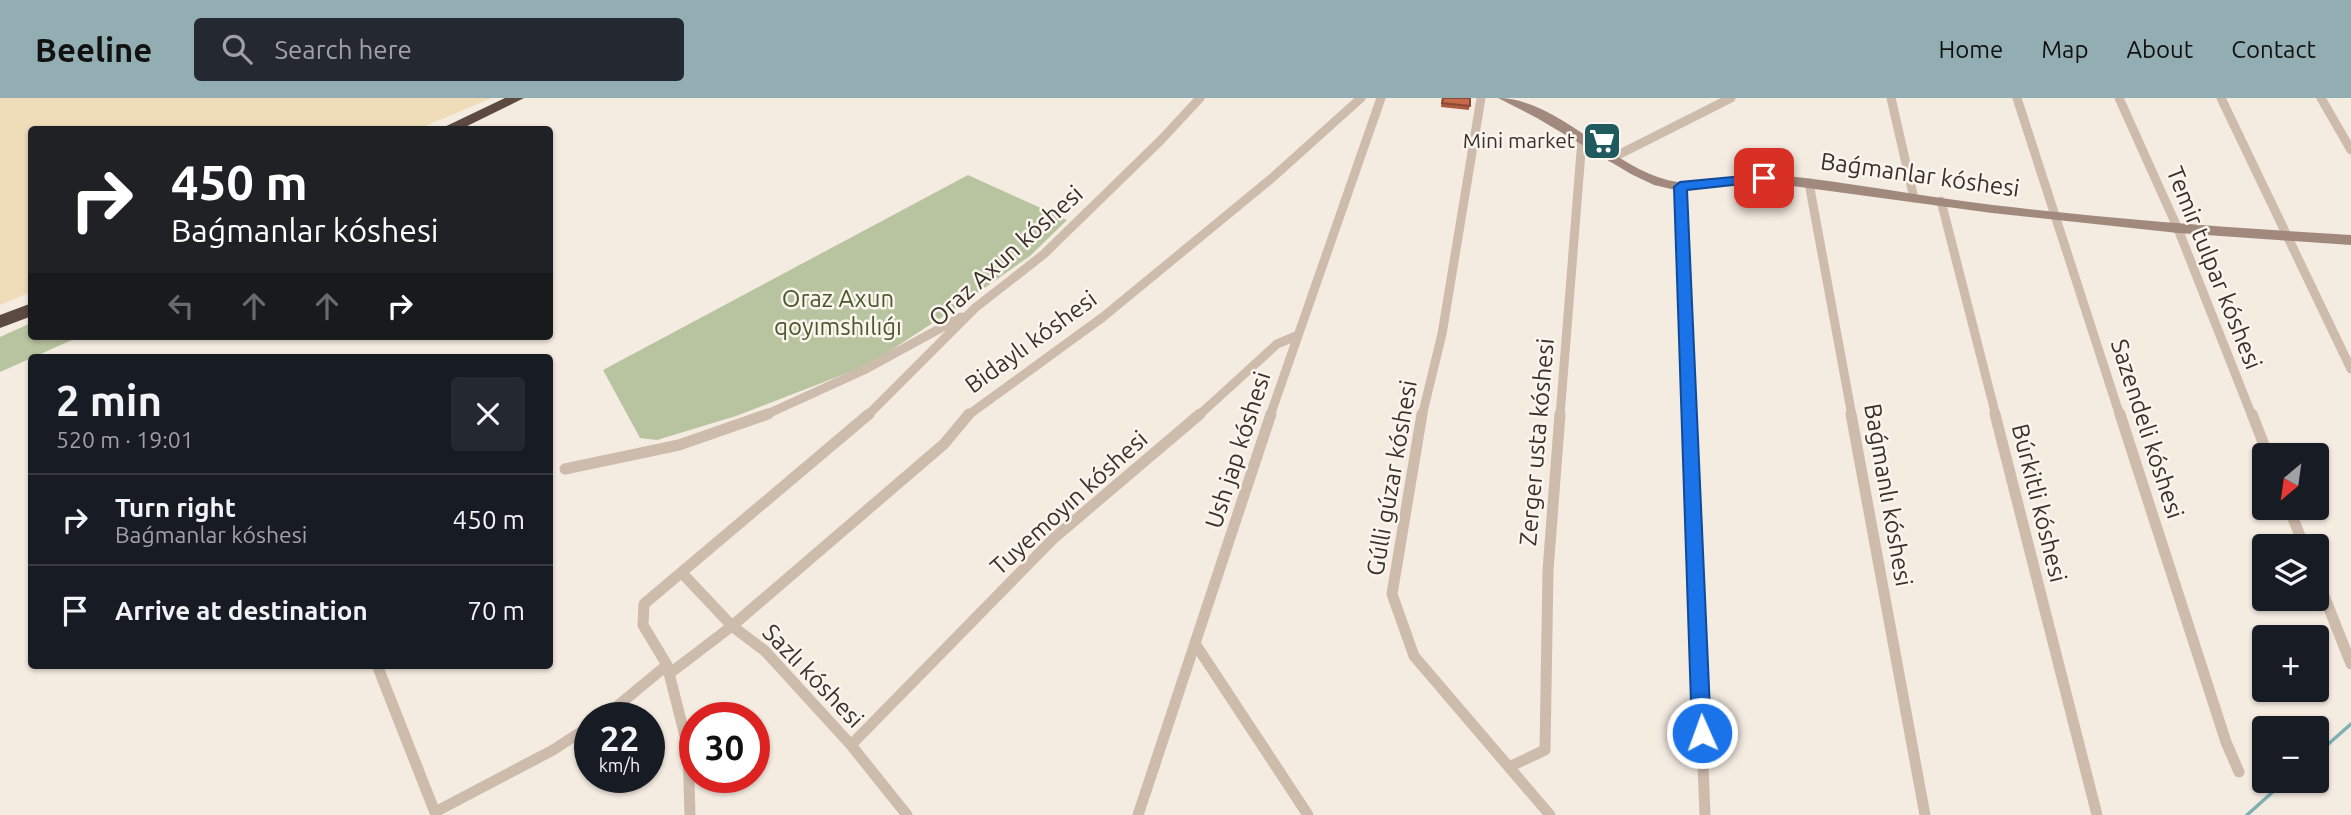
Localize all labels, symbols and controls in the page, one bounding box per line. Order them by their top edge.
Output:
search box [194,18,684,81]
icon: search [218,30,256,68]
text: Beeline [35,31,152,68]
text: Search here [274,35,412,64]
text: Home [1938,36,2003,63]
text: Map [2041,36,2088,63]
text: About [2126,36,2193,63]
text: Contact [2231,36,2316,63]
supermarket icon: Mini market [1581,120,1623,162]
place label: Mini market [1463,128,1575,152]
street label: Baǵmanlar kóshesi [1819,147,2021,202]
pin [1734,148,1794,208]
icon: right [56,154,147,245]
text: 450 m [171,154,308,209]
icon: arrive [1745,159,1783,197]
street label: Temir tulpar kóshesi [2161,162,2267,373]
street label: Oraz Axun kóshesi [923,180,1088,332]
text: Baǵmanlar kóshesi [171,212,439,248]
park label: Oraz Axun qoyımshılıǵı [774,285,902,340]
street label: Bidaylı kóshesi [960,285,1102,398]
icon: left [162,287,200,325]
icon: ahead [235,287,273,325]
icon: ahead [308,287,346,325]
icon: right [381,287,419,325]
street label: Sazendeli kóshesi [2106,336,2189,522]
street label: Zerger usta kóshesi [1514,337,1559,547]
street label: Ush jap kóshesi [1199,368,1276,532]
text: 2 min [56,377,162,424]
button: close [451,377,525,451]
street label: Gúlli gúzar kóshesi [1361,378,1422,578]
street label: Baǵmanlı kóshesi [1859,401,1918,588]
street label: Búrkitli kóshesi [2007,421,2072,585]
street label: Tuyemoyın kóshesi [985,425,1153,580]
text: 520 m · 19:01 [56,427,194,452]
north arrow [2252,443,2329,520]
map controls [2252,443,2329,793]
text: Turn right [115,493,236,522]
icon: right [56,501,94,539]
text: 450 m [453,505,525,534]
text: Baǵmanlar kóshesi [115,522,307,547]
button: layers [2252,534,2329,611]
icon: arrive [56,592,94,630]
text: Arrive at destination [115,596,368,625]
text: 70 m [467,596,525,625]
street label: Sazlı kóshesi [757,618,869,733]
button: + [2252,625,2329,702]
position arrow [1665,696,1739,770]
speed limit sign: 30 [679,702,770,793]
button: − [2252,716,2329,793]
text: 22 [600,718,639,758]
text: km/h [599,755,640,775]

